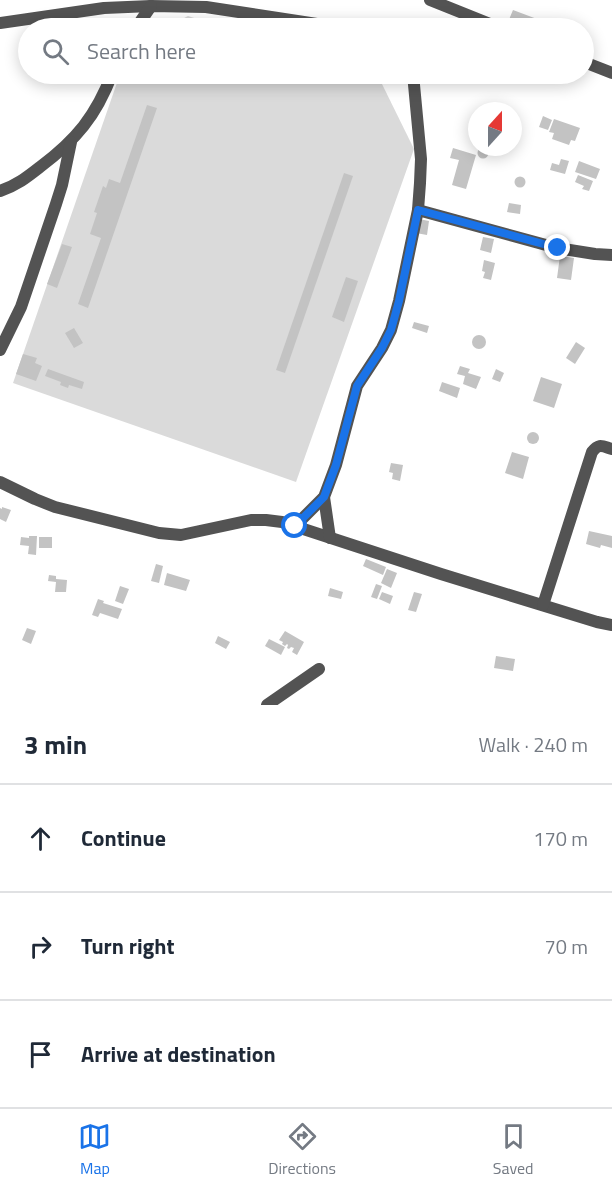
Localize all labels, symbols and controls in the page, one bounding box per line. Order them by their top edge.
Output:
search box [18,18,594,84]
text: Search here [87,34,196,68]
icon: search [39,35,72,68]
north arrow [468,102,522,156]
route end [544,234,570,260]
route start [281,512,307,538]
text: 3 min [24,725,87,764]
text: Walk · 240 m [479,729,588,760]
text: Continue [81,821,166,855]
icon: ahead [24,822,57,855]
text: 170 m [533,823,588,854]
text: Turn right [81,929,175,963]
icon: right [24,930,57,963]
text: 70 m [544,931,588,962]
text: Arrive at destination [81,1037,276,1071]
icon: arrive [24,1038,57,1071]
tab: Map [78,1120,111,1180]
tab: Directions [268,1120,336,1180]
tab: Saved [493,1120,534,1180]

